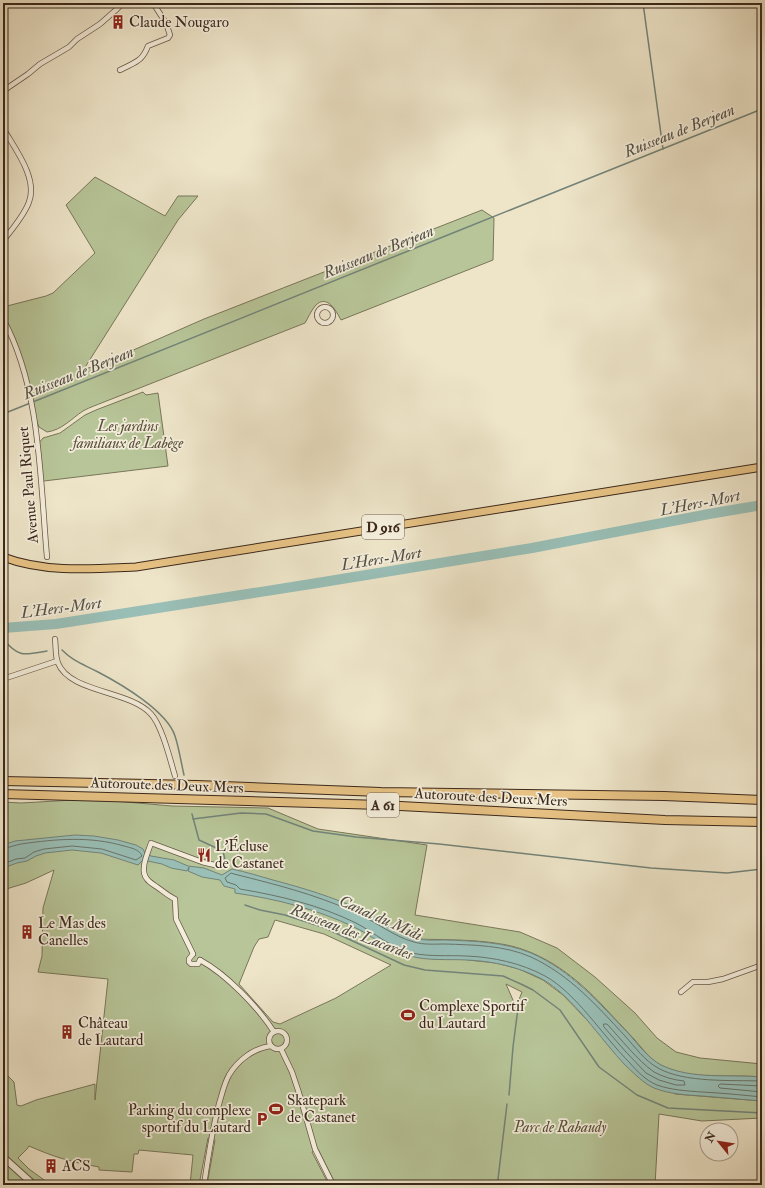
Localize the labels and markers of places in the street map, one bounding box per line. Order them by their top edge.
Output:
place label: Claude Nougaro [129,13,229,32]
building icon: Claude Nougaro [110,14,126,30]
place label: L'Écluse de Castanet [215,835,284,873]
restaurant icon: L'Écluse de Castanet [196,847,212,863]
place label: Le Mas des Canelles [38,914,106,950]
building icon: Le Mas des Canelles [19,924,35,940]
place label: Complexe Sportif du Lautard [419,997,527,1033]
sports icon: Complexe Sportif du Lautard [400,1007,416,1023]
place label: Château de Lautard [78,1014,144,1050]
building icon: Château de Lautard [59,1024,75,1040]
place label: Skatepark de Castanet [287,1091,356,1127]
place label: Parking du complexe sportif du Lautard [128,1101,252,1138]
sports icon: Skatepark de Castanet [268,1101,284,1117]
parking icon: Parking du complexe sportif du Lautard [254,1111,270,1127]
place label: ACS [61,1157,91,1176]
building icon: ACS [43,1158,59,1174]

